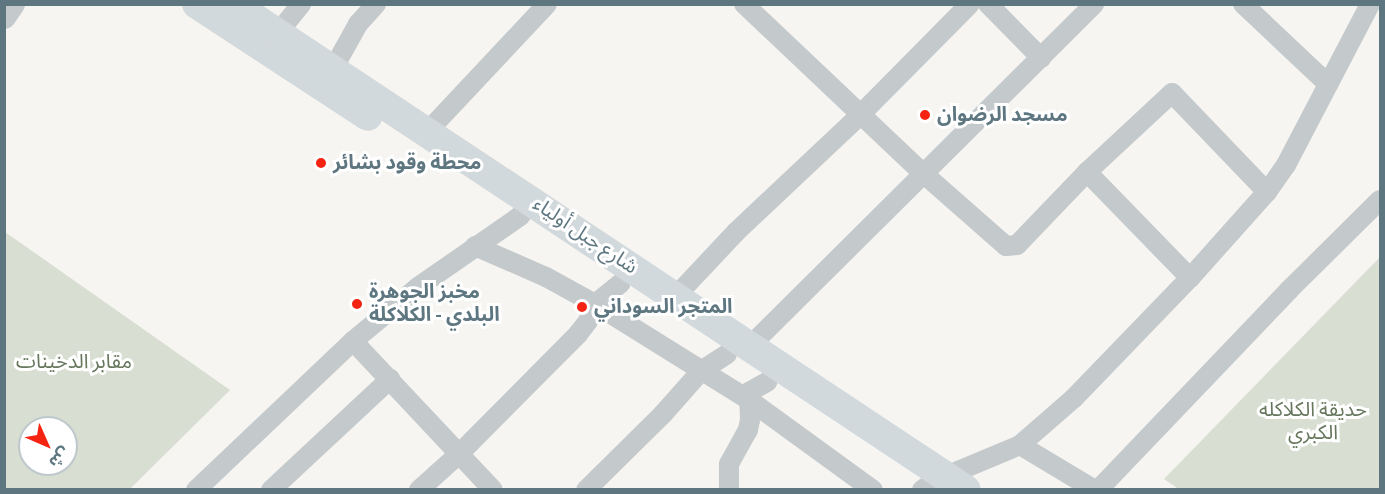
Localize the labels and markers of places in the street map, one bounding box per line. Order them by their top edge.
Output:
place label: مسجد الرضوان [937,103,1068,127]
marker: مسجد الرضوان [918,108,932,122]
place label: محطة وقود بشائر [333,151,481,175]
marker: محطة وقود بشائر [314,156,328,170]
place label: مخبز الجوهرة البلدي - الكلاكلة [369,280,500,327]
place label: المتجر السوداني [594,295,733,319]
marker: مخبز الجوهرة البلدي - الكلاكلة [350,297,364,311]
marker: المتجر السوداني [575,300,589,314]

